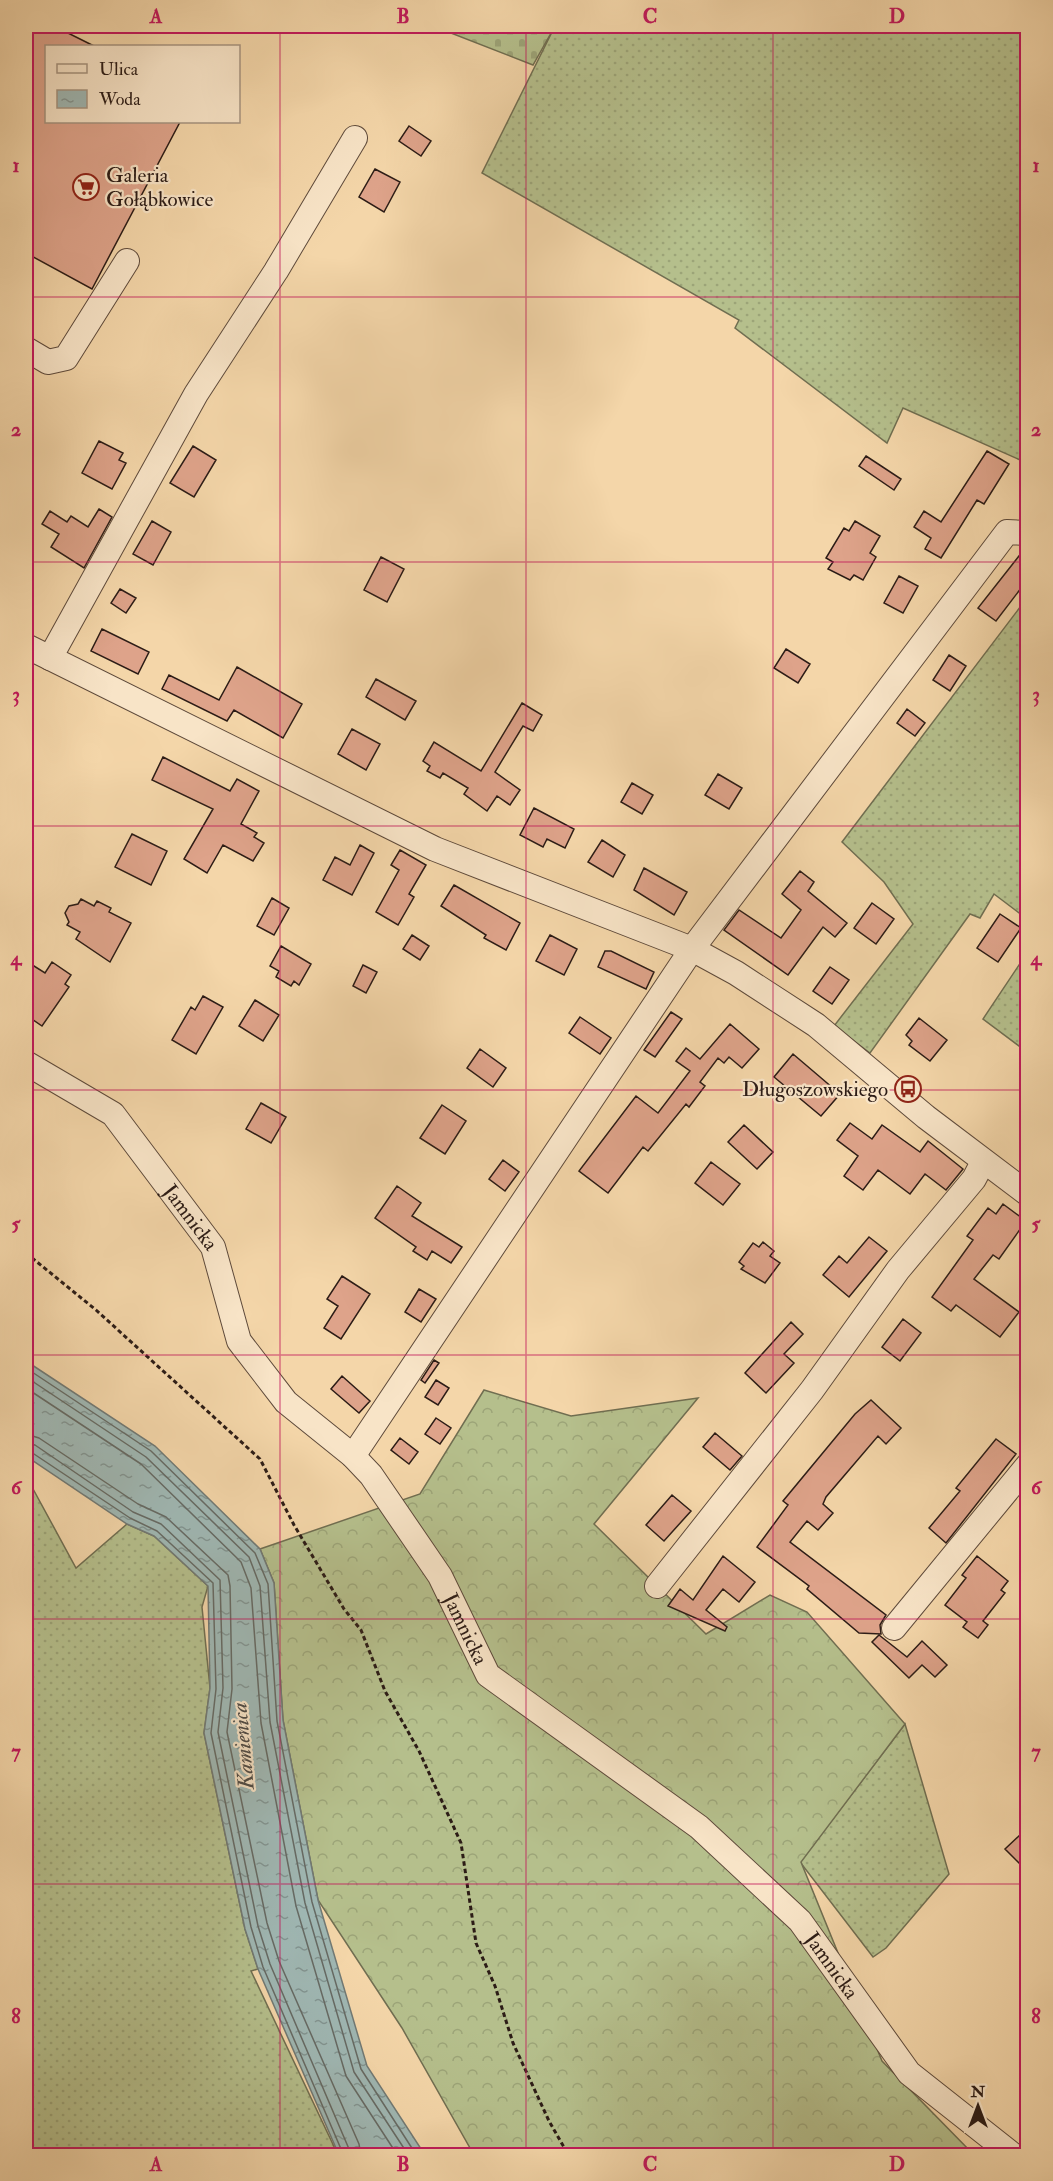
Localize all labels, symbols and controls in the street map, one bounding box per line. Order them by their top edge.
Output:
text: A [149,4,163,29]
text: B [396,4,410,29]
text: C [643,4,657,29]
text: D [889,4,905,29]
legend [45,45,240,123]
text: Ulica [99,58,139,81]
text: Woda [98,88,141,111]
text: 1 [12,153,20,178]
text: 1 [1032,153,1040,178]
place label: Galeria Gołąbkowice [106,162,213,213]
supermarket icon: Galeria Gołąbkowice [71,172,101,202]
text: 2 [11,417,21,442]
text: 2 [1031,417,1041,442]
text: 3 [12,682,20,707]
text: 3 [1032,682,1040,707]
text: 4 [10,946,23,971]
text: 4 [1030,946,1043,971]
bus stop icon: Długoszowskiego [893,1074,923,1104]
place label: Długoszowskiego [742,1076,888,1103]
street label: Jamnicka [156,1178,225,1256]
text: 5 [12,1211,22,1236]
text: 5 [1032,1211,1042,1236]
text: 6 [11,1475,23,1500]
text: 6 [1031,1475,1043,1500]
street label: Jamnicka [436,1588,495,1669]
water label: Kamienica [225,1701,261,1792]
text: 7 [11,1739,21,1764]
text: 7 [1031,1739,1041,1764]
street label: Jamnicka [798,1926,865,2005]
text: 8 [11,2004,21,2029]
text: 8 [1031,2004,1041,2029]
north arrow [948,2076,1008,2136]
text: N [970,2082,986,2102]
text: A [149,2152,163,2177]
text: B [396,2152,410,2177]
text: C [643,2152,657,2177]
text: D [889,2152,905,2177]

